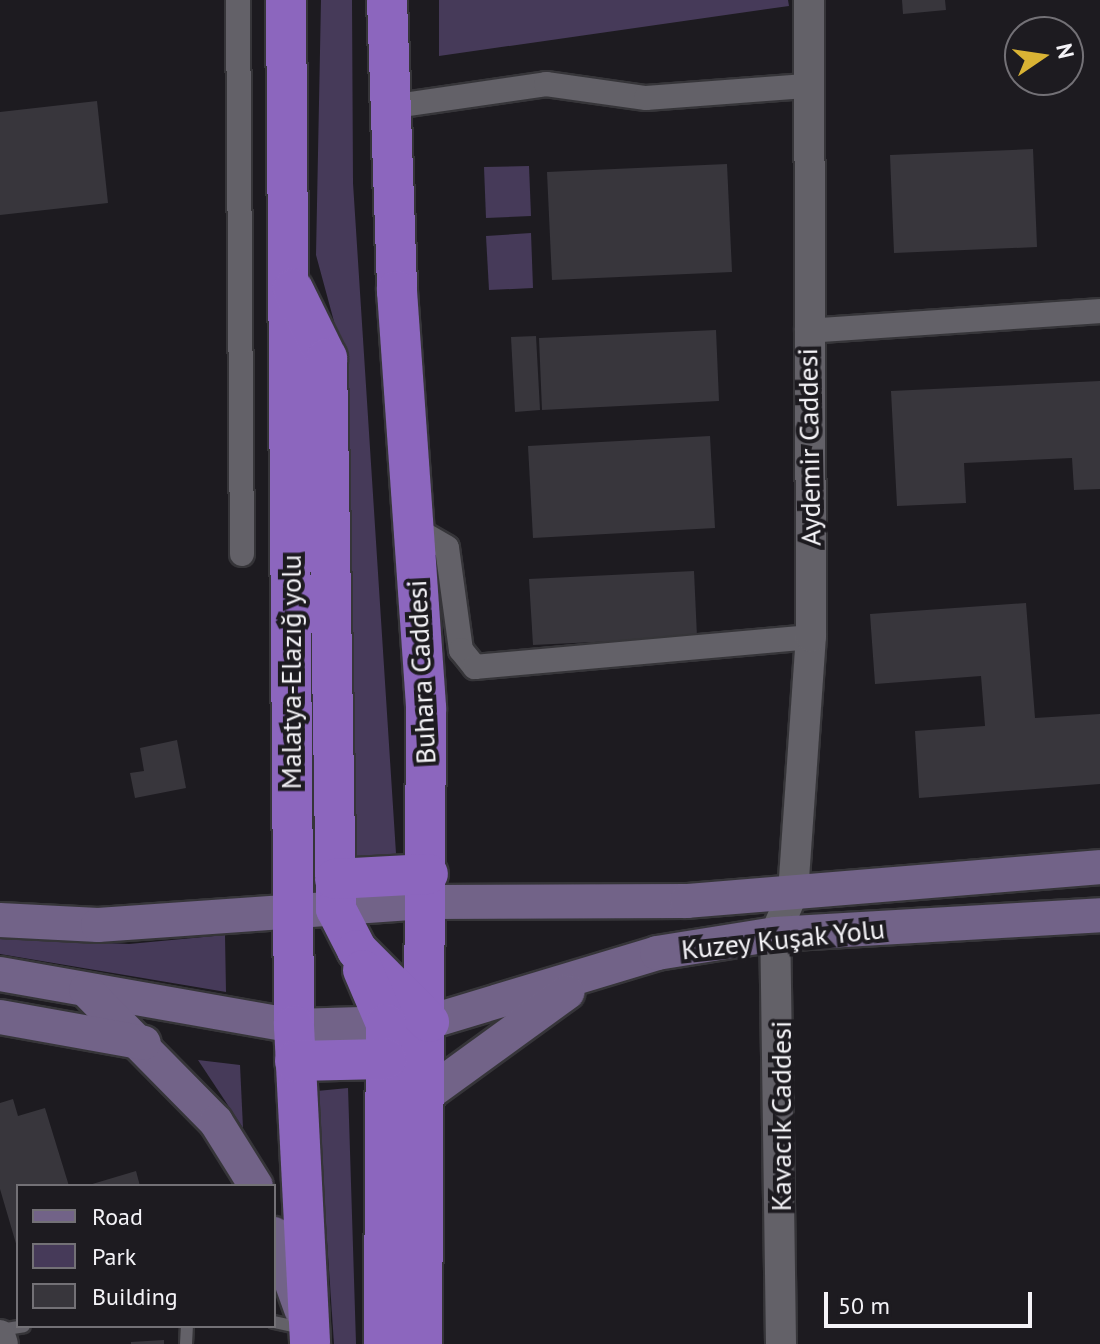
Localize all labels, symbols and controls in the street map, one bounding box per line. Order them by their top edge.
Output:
north arrow [1004,16,1084,96]
text: N [1050,41,1081,61]
street label: Aydemir Caddesi [790,348,828,546]
street label: Malatya-Elazığ yolu [274,554,308,790]
street label: Buhara Caddesi [399,579,443,765]
street label: Kuzey Kuşak Yolu [678,911,888,967]
street label: Kavacık Caddesi [764,1020,798,1212]
legend [16,1184,276,1328]
text: Road [92,1201,143,1232]
text: Park [92,1241,136,1272]
scale bar [828,1276,1036,1326]
text: Building [92,1281,178,1312]
text: 50 m [838,1290,890,1321]

